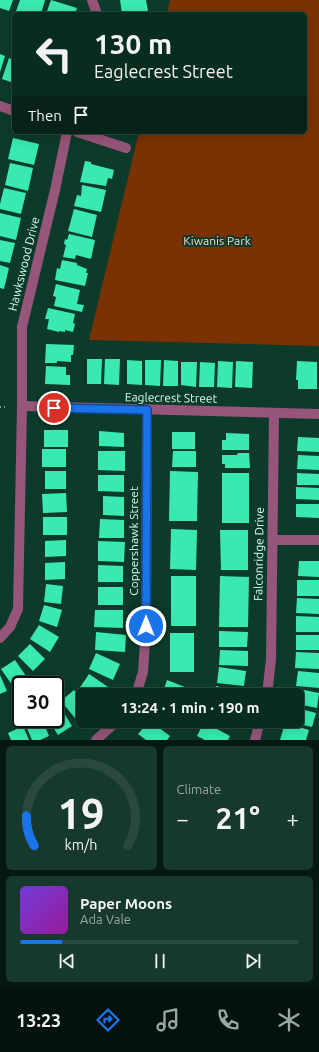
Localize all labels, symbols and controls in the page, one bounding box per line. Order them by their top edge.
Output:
icon: left [28,28,80,80]
text: 130 m [94,28,172,59]
text: Eaglecrest Street [94,61,233,81]
icon: arrive [70,104,92,126]
text: Then [28,107,62,124]
street label: Hawkswood Drive [6,215,42,312]
park label: Kiwanis Park [183,234,251,247]
street label: Eaglecrest Street [125,390,218,405]
pin [37,391,71,425]
icon: arrive [43,397,65,419]
street label: Coppershawk Street [127,486,140,596]
street label: Falconridge Drive [251,507,266,601]
position arrow [125,605,167,647]
speed limit sign: 30 [12,676,64,728]
text: 13:24 · 1 min · 190 m [121,699,259,716]
text: Climate [177,782,221,796]
text: 19 [58,790,105,837]
text: 21° [216,801,260,835]
text: − [177,806,189,831]
text: + [287,806,299,831]
text: km/h [65,837,98,853]
text: Paper Moons [80,895,172,912]
text: Ada Vale [80,912,131,926]
icon: previous [56,950,78,972]
icon: pause [149,950,171,972]
icon: next [242,950,264,972]
icon: directions [94,1006,122,1034]
icon: music [154,1006,182,1034]
icon: phone [214,1006,242,1034]
icon: climate [275,1006,303,1034]
text: 13:23 [16,1010,61,1030]

